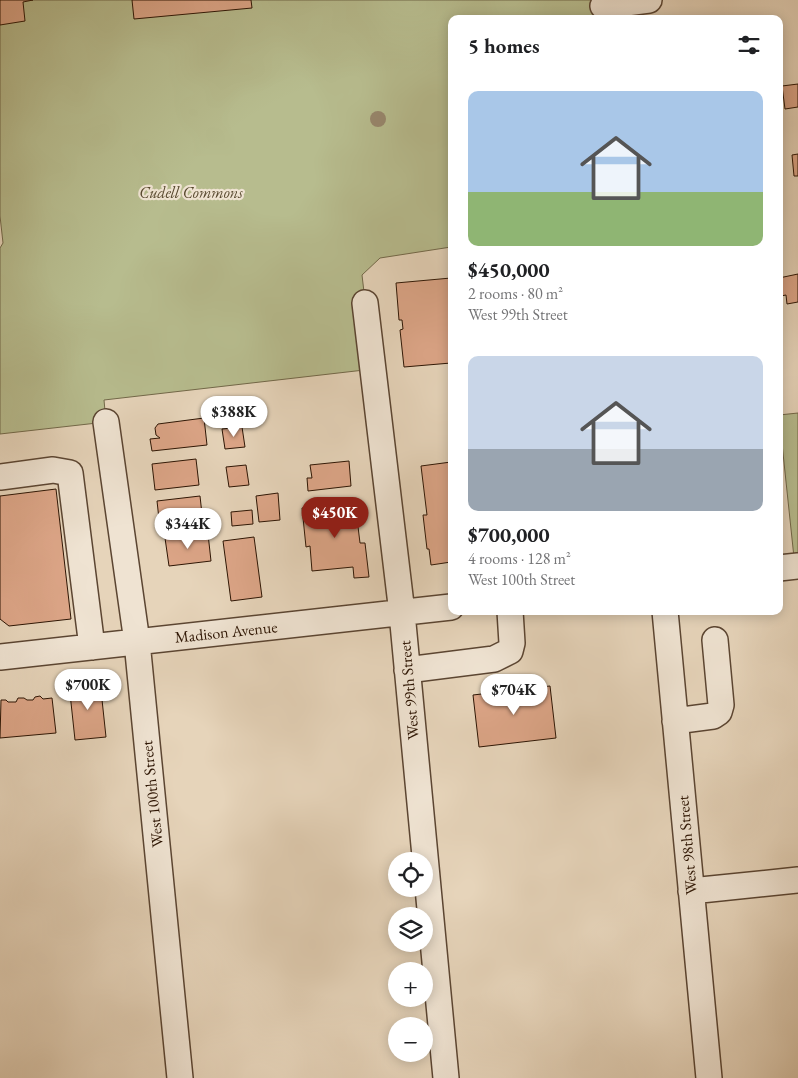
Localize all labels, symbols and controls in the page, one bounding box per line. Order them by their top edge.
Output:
icon: filters [735,31,763,59]
text: 5 homes [468,32,540,59]
icon: home [571,123,661,213]
park label: Cudell Commons [139,182,243,203]
text: $450,000 [468,256,550,283]
text: 2 rooms · 80 m² [468,283,563,304]
text: West 99th Street [468,304,568,325]
icon: home [571,388,661,478]
pin: $388K [199,396,269,438]
text: $388K [212,401,256,422]
pin: $450K [300,496,370,539]
text: $450K [313,502,357,523]
pin: $344K [153,508,223,550]
text: $344K [166,513,210,534]
text: $700,000 [468,521,550,548]
text: 4 rooms · 128 m² [468,548,571,569]
text: West 100th Street [468,569,575,590]
street label: Madison Avenue [174,616,278,648]
street label: West 99th Street [394,639,424,741]
pin: $700K [53,668,123,711]
text: $700K [66,674,110,695]
pin: $704K [479,674,549,716]
text: $704K [492,679,536,700]
street label: West 100th Street [136,740,168,848]
street label: West 98th Street [672,794,702,896]
map controls [388,852,433,1062]
button: locate [388,852,433,897]
button: layers [388,907,433,952]
button: + [388,962,433,1007]
button: − [388,1017,433,1062]

